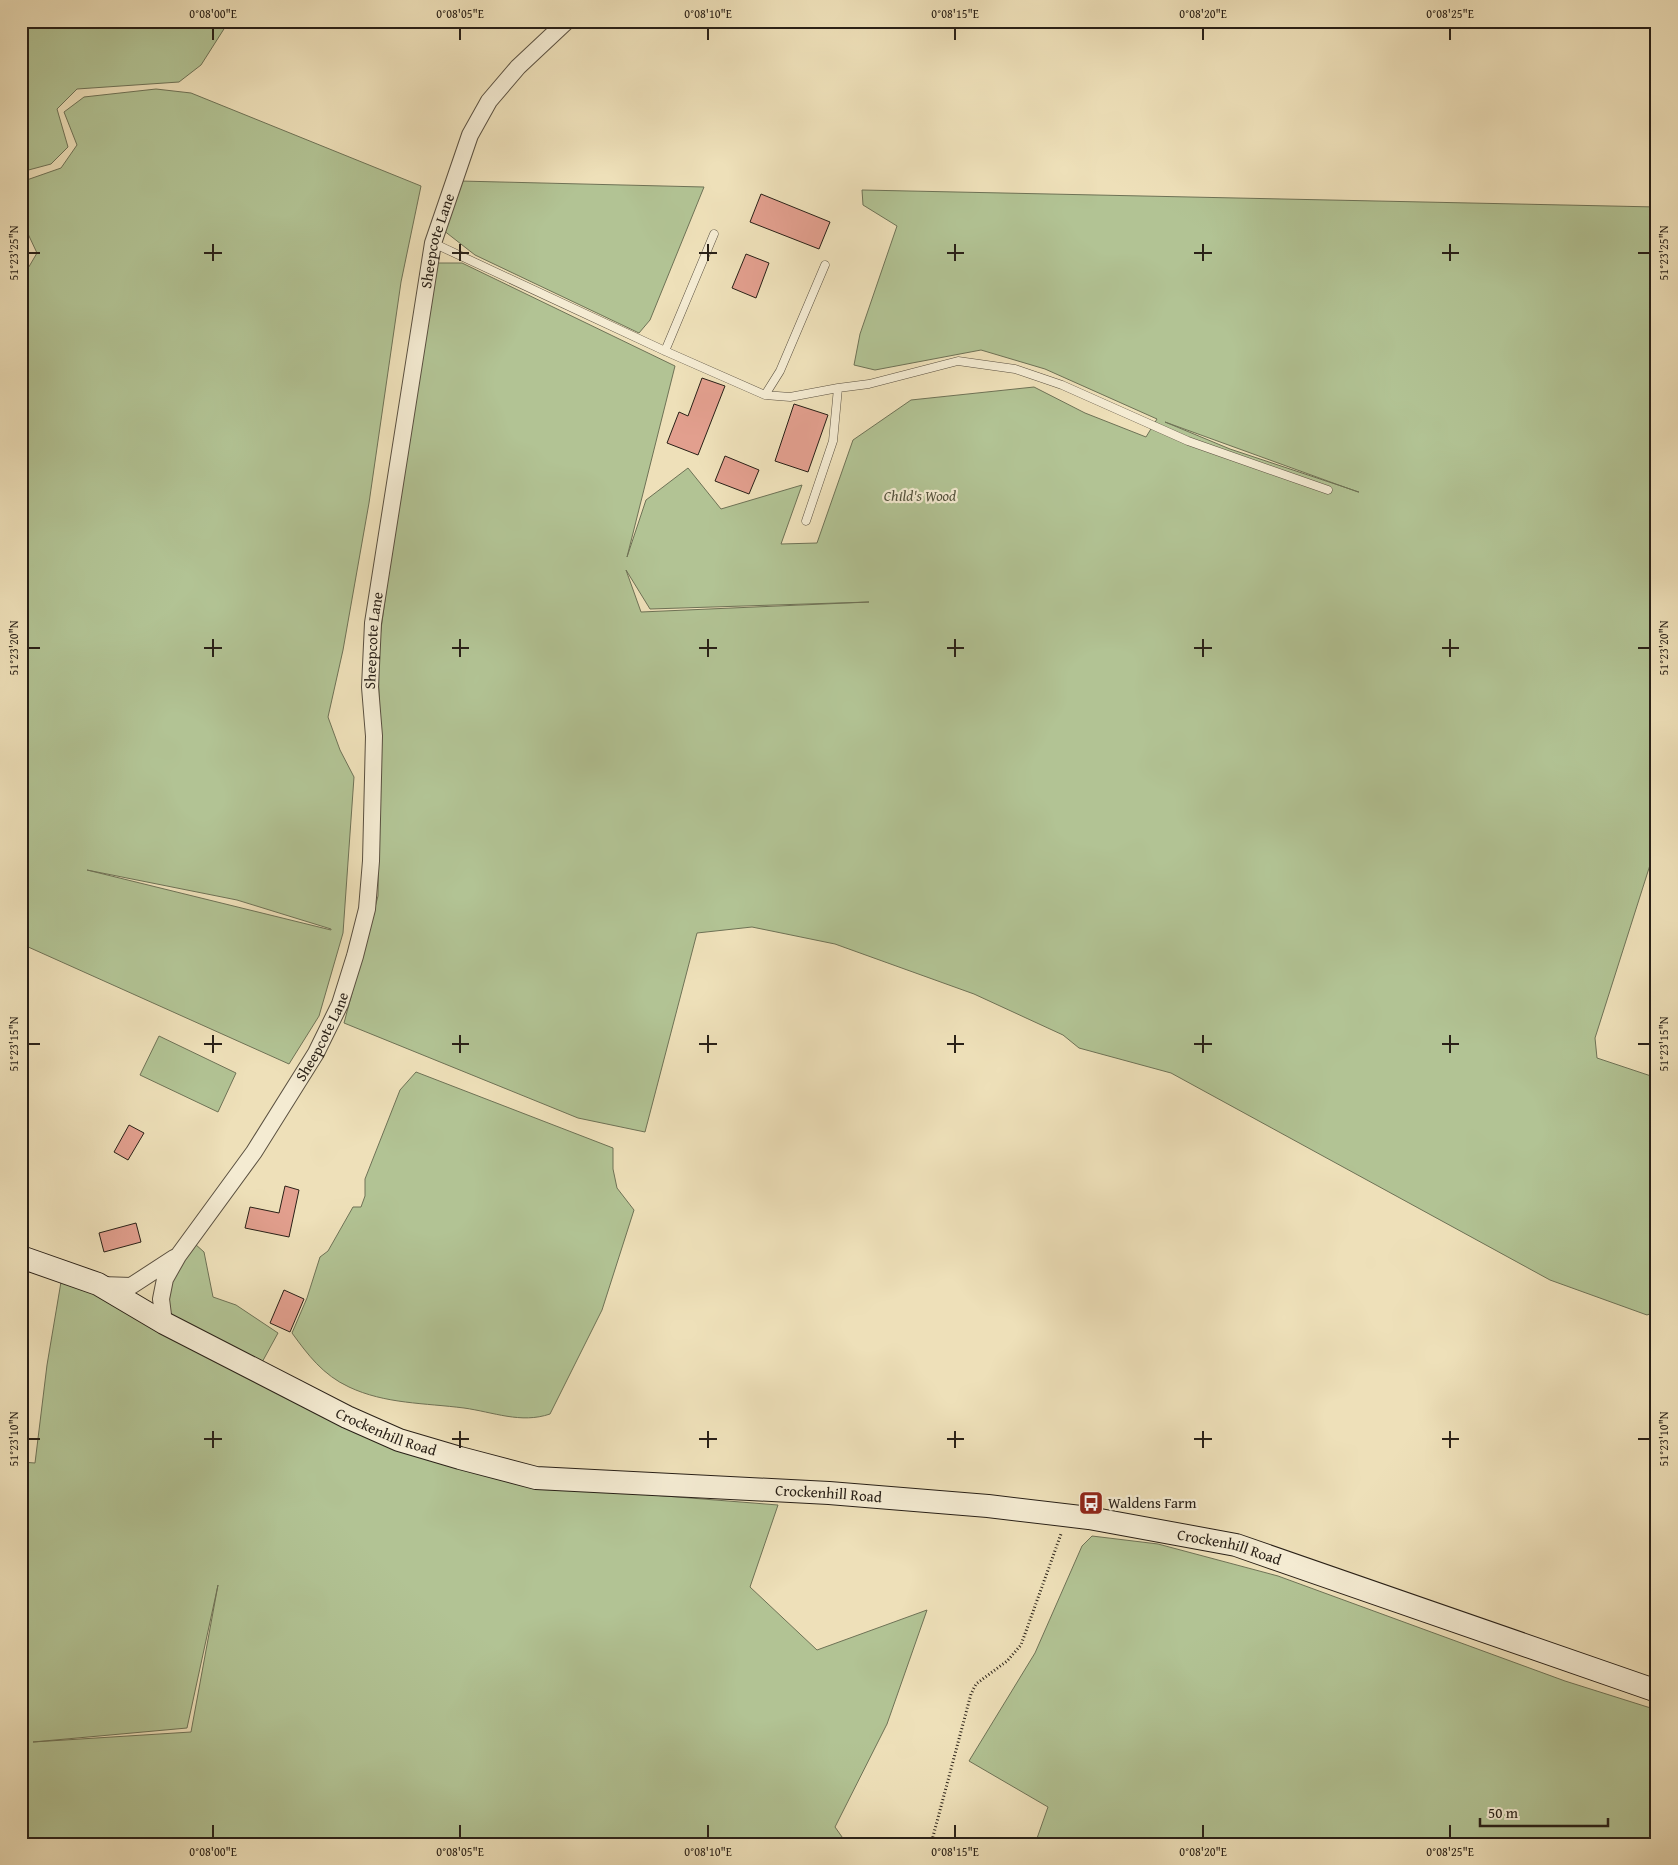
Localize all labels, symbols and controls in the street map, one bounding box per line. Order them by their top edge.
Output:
text: 0°08'00"E [189,5,237,22]
text: 0°08'05"E [436,5,484,22]
text: 0°08'10"E [684,5,732,22]
text: 0°08'15"E [931,5,979,22]
text: 0°08'20"E [1179,5,1227,22]
text: 0°08'25"E [1426,5,1474,22]
street label: Sheepcote Lane [415,190,459,290]
text: 51°23'25"N [5,225,22,281]
text: 51°23'25"N [1655,225,1672,281]
park label: Child's Wood [884,485,956,506]
street label: Sheepcote Lane [359,590,388,690]
text: 51°23'20"N [5,620,22,676]
text: 51°23'20"N [1655,620,1672,676]
street label: Sheepcote Lane [290,990,353,1085]
text: 51°23'15"N [5,1016,22,1072]
text: 51°23'15"N [1655,1016,1672,1072]
street label: Crockenhill Road [332,1402,439,1461]
text: 51°23'10"N [5,1411,22,1467]
text: 51°23'10"N [1655,1411,1672,1467]
street label: Crockenhill Road [775,1479,883,1507]
bus stop icon: Waldens Farm [1078,1490,1104,1516]
place label: Waldens Farm [1108,1492,1197,1513]
street label: Crockenhill Road [1176,1523,1284,1570]
scale bar [1480,1795,1608,1827]
text: 50 m [1488,1802,1519,1823]
text: 0°08'00"E [189,1843,237,1860]
text: 0°08'05"E [436,1843,484,1860]
text: 0°08'10"E [684,1843,732,1860]
text: 0°08'15"E [931,1843,979,1860]
text: 0°08'20"E [1179,1843,1227,1860]
text: 0°08'25"E [1426,1843,1474,1860]

